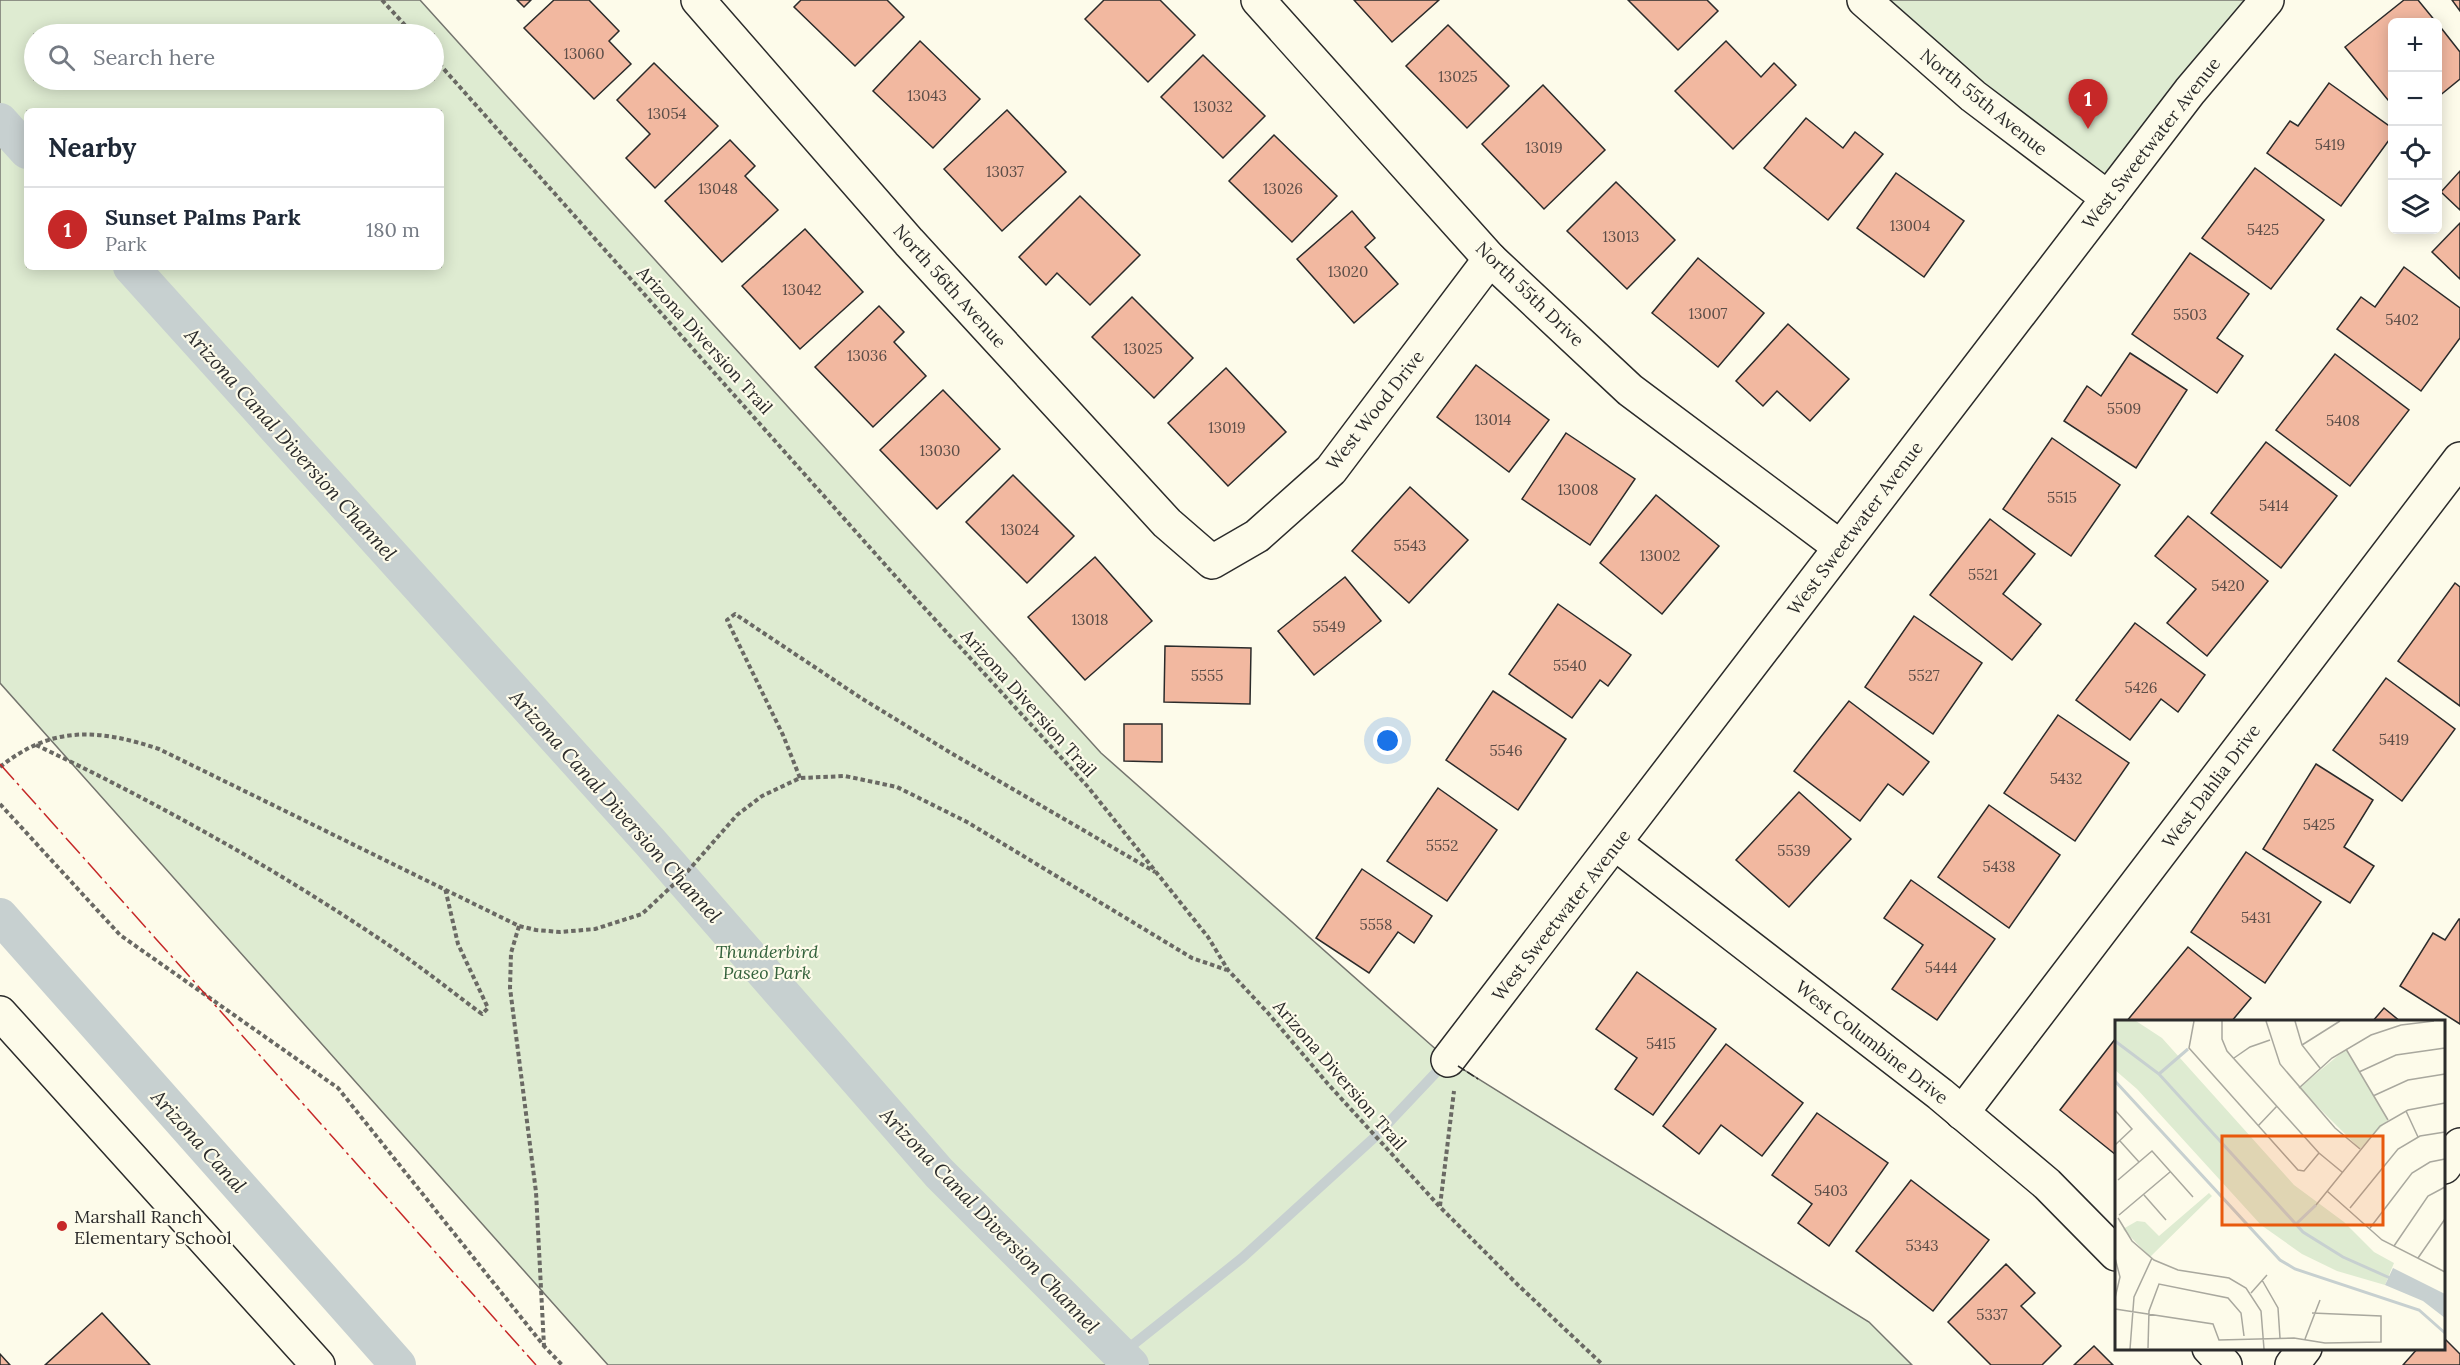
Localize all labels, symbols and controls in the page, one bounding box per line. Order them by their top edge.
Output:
map controls [2388,18,2442,234]
button: + [2388,18,2442,72]
search box [24,24,444,90]
icon: search [45,41,78,74]
text: Search here [93,43,215,71]
street label: North 55th Avenue [1915,43,2053,161]
house number: 13060 [563,44,605,63]
street label: West Sweetwater Avenue [2077,52,2225,233]
house number: 13025 [1438,67,1478,86]
button: − [2388,72,2442,126]
pin: 1 [2068,80,2108,129]
house number: 13043 [907,86,947,105]
house number: 13032 [1193,97,1233,116]
house number: 13054 [647,104,687,123]
button: locate [2388,126,2442,180]
text: Nearby [48,131,136,164]
house number: 5419 [2315,135,2345,154]
house number: 13019 [1525,138,1563,157]
house number: 13037 [986,162,1024,181]
house number: 13048 [698,179,738,198]
house number: 13026 [1263,179,1303,198]
button: layers [2388,180,2442,234]
text: Sunset Palms Park [105,203,301,231]
house number: 13004 [1890,216,1930,235]
text: 1 [63,217,72,242]
text: 180 m [366,217,420,242]
street label: North 56th Avenue [889,219,1012,353]
house number: 5425 [2247,220,2279,239]
house number: 13013 [1603,227,1639,246]
text: Park [105,231,147,256]
street label: North 55th Drive [1471,237,1589,352]
street label: Arizona Diversion Trail [632,260,778,419]
house number: 13020 [1328,262,1368,281]
house number: 13042 [782,280,822,299]
house number: 13007 [1688,304,1728,323]
house number: 5503 [2173,305,2207,324]
house number: 5402 [2385,310,2419,329]
water label: Arizona Canal Diversion Channel [179,322,402,566]
house number: 13025 [1123,339,1163,358]
street label: West Wood Drive [1321,345,1429,475]
house number: 13036 [847,346,887,365]
house number: 5509 [2107,399,2141,418]
house number: 13014 [1475,410,1511,429]
house number: 5408 [2326,411,2360,430]
house number: 13019 [1208,418,1246,437]
street label: West Sweetwater Avenue [1782,436,1928,619]
house number: 13030 [920,441,960,460]
house number: 13008 [1558,480,1598,499]
house number: 5515 [2047,488,2077,507]
house number: 5414 [2259,496,2289,515]
house number: 13024 [1001,520,1039,539]
house number: 5543 [1394,536,1426,555]
house number: 13002 [1640,546,1680,565]
house number: 5521 [1968,565,1998,584]
house number: 5420 [2211,576,2245,595]
house number: 13018 [1071,610,1109,629]
house number: 5549 [1312,617,1346,636]
street label: Arizona Diversion Trail [956,623,1102,782]
house number: 5540 [1553,656,1587,675]
house number: 5555 [1191,666,1223,685]
house number: 5527 [1908,666,1940,685]
house number: 5426 [2124,678,2158,697]
water label: Arizona Canal Diversion Channel [504,684,727,928]
street label: West Dahlia Drive [2157,719,2265,853]
your location [1373,726,1402,755]
house number: 5419 [2379,730,2409,749]
house number: 5546 [1489,741,1523,760]
house number: 5432 [2050,769,2082,788]
house number: 5425 [2303,815,2335,834]
street label: West Sweetwater Avenue [1487,824,1635,1005]
house number: 5552 [1426,836,1458,855]
house number: 5539 [1777,841,1811,860]
house number: 5438 [1982,857,2016,876]
house number: 5431 [2241,908,2271,927]
house number: 5558 [1360,915,1392,934]
park label: Thunderbird Paseo Park [715,940,819,984]
house number: 5444 [1925,958,1957,977]
street label: West Columbine Drive [1791,975,1953,1109]
street label: Arizona Diversion Trail [1268,994,1412,1155]
inset map [2115,1020,2445,1350]
house number: 5415 [1646,1034,1676,1053]
water label: Arizona Canal [146,1084,252,1198]
water label: Arizona Canal Diversion Channel [875,1101,1105,1338]
house number: 5403 [1814,1181,1848,1200]
place label: Marshall Ranch Elementary School [74,1205,232,1249]
marker: Marshall Ranch Elementary School [55,1219,69,1233]
house number: 5343 [1905,1236,1939,1255]
house number: 5337 [1976,1305,2008,1324]

